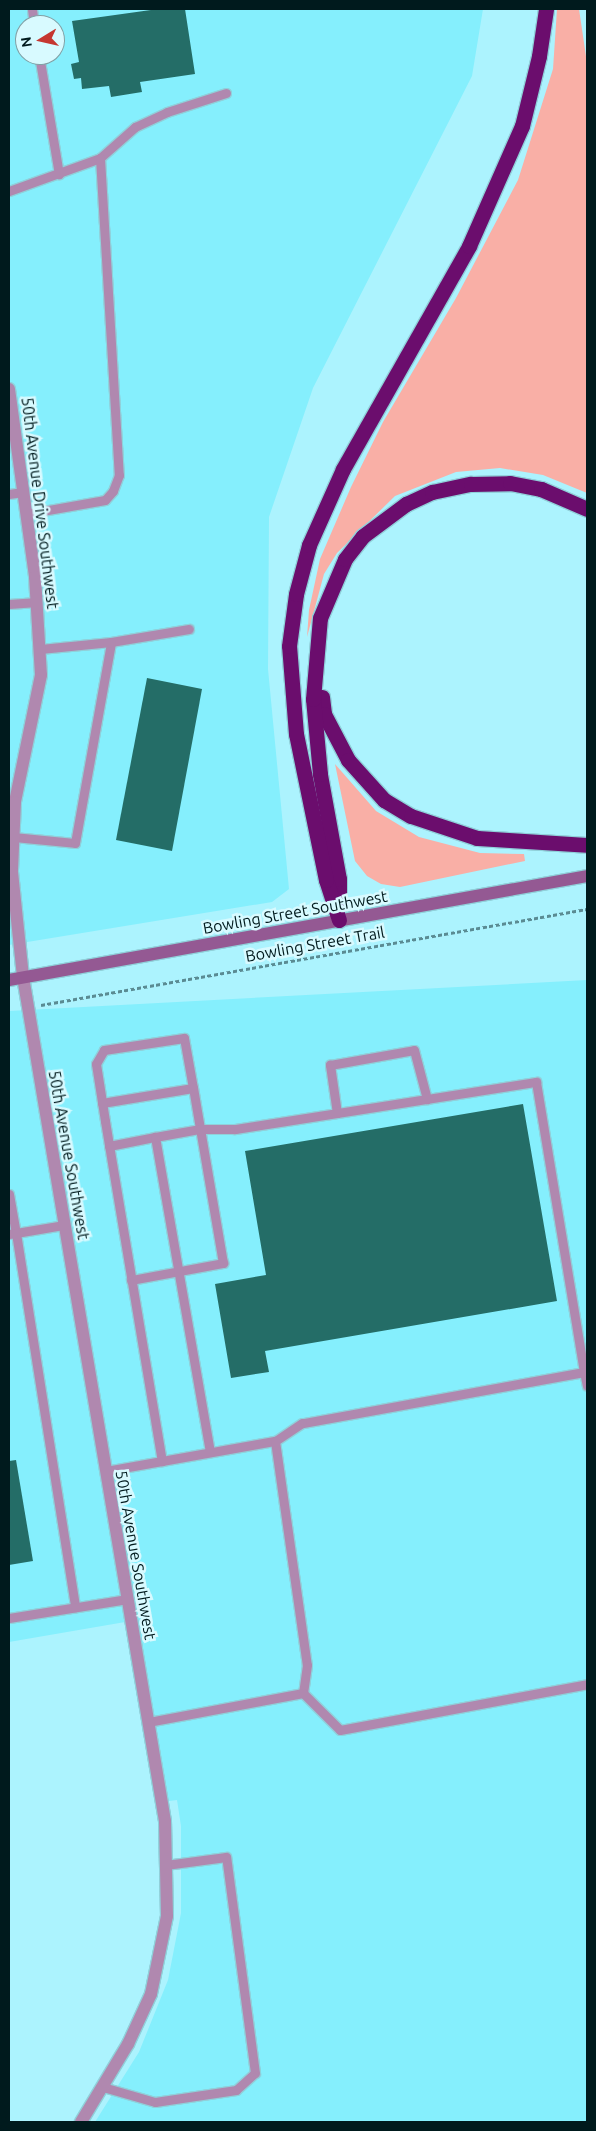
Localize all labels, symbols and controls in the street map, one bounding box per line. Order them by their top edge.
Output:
north arrow [15,15,65,65]
text: N [17,36,35,49]
street label: 50th Avenue Drive Southwest [17,396,63,610]
street label: Bowling Street Southwest [201,886,389,938]
street label: Bowling Street Trail [244,922,386,966]
street label: 50th Avenue Southwest [45,1069,93,1241]
street label: 50th Avenue Southwest [112,1469,160,1641]

